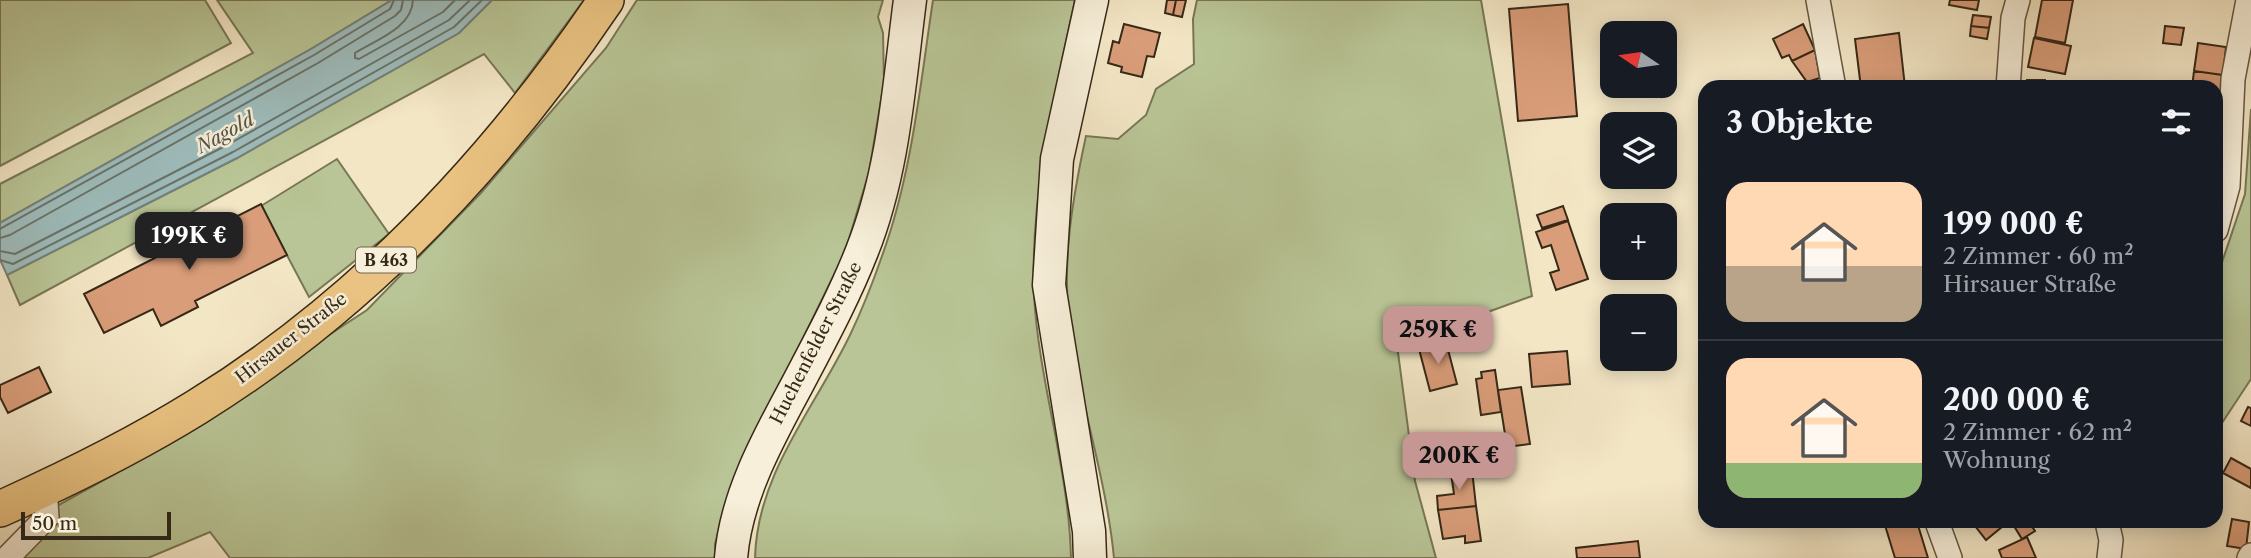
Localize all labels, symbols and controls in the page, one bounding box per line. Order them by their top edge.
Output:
north arrow [1600,21,1676,98]
map controls [1600,21,1677,371]
icon: filters [2157,103,2195,141]
text: 3 Objekte [1726,104,1873,141]
water label: Nagold [190,107,259,159]
button: layers [1600,112,1677,189]
button: + [1600,203,1677,280]
text: 199 000 € [1943,205,2084,242]
icon: home [1782,210,1866,294]
pin: 199K € [132,212,246,272]
text: 199K € [151,221,227,249]
text: 2 Zimmer · 60 m² [1943,242,2134,270]
road number: B 463 [356,248,416,272]
street label: Huchenfelder Straße [765,258,867,428]
text: Hirsauer Straße [1943,270,2116,298]
street label: Hirsauer Straße [231,288,351,388]
button: − [1600,294,1677,371]
pin: 259K € [1381,306,1495,366]
text: 259K € [1399,315,1477,343]
text: 200 000 € [1943,381,2090,418]
icon: home [1782,386,1866,470]
text: 2 Zimmer · 62 m² [1943,418,2132,446]
pin: 200K € [1402,433,1516,492]
text: 200K € [1418,441,1500,469]
text: Wohnung [1943,446,2050,474]
scale bar [21,509,172,541]
text: 50 m [32,512,77,535]

